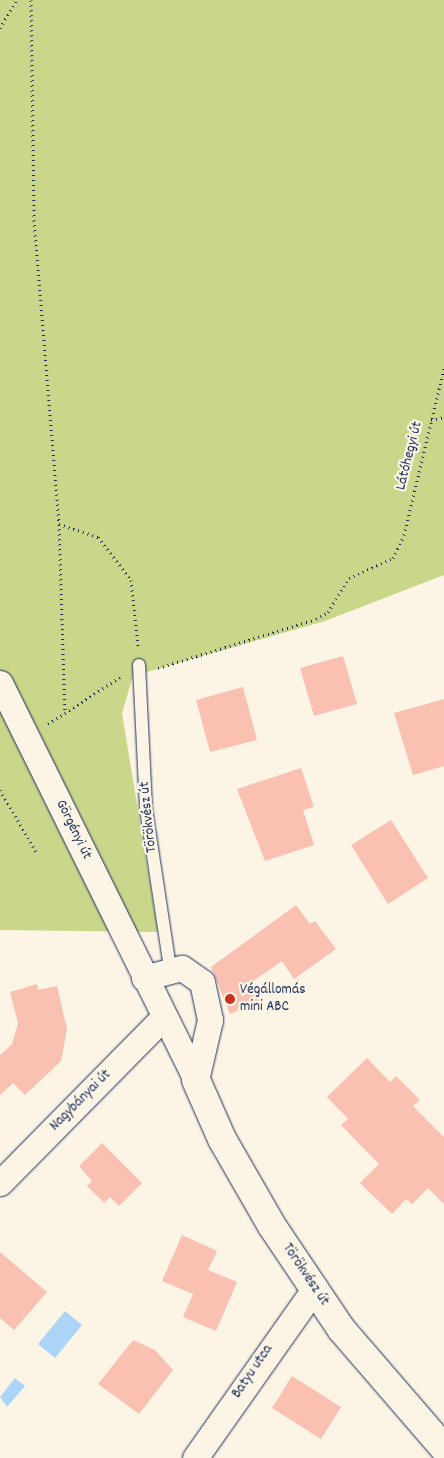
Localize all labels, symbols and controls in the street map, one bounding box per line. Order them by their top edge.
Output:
street label: Látóhegyi út [393,420,427,492]
street label: Törökvész út [136,781,162,853]
street label: Görgényi út [51,797,95,863]
place label: Végállomás mini ABC [240,981,306,1016]
marker: Végállomás mini ABC [224,993,236,1005]
street label: Nagybányai út [47,1067,115,1135]
street label: Törökvész út [278,1240,332,1310]
street label: Batyu utca [229,1342,277,1402]

